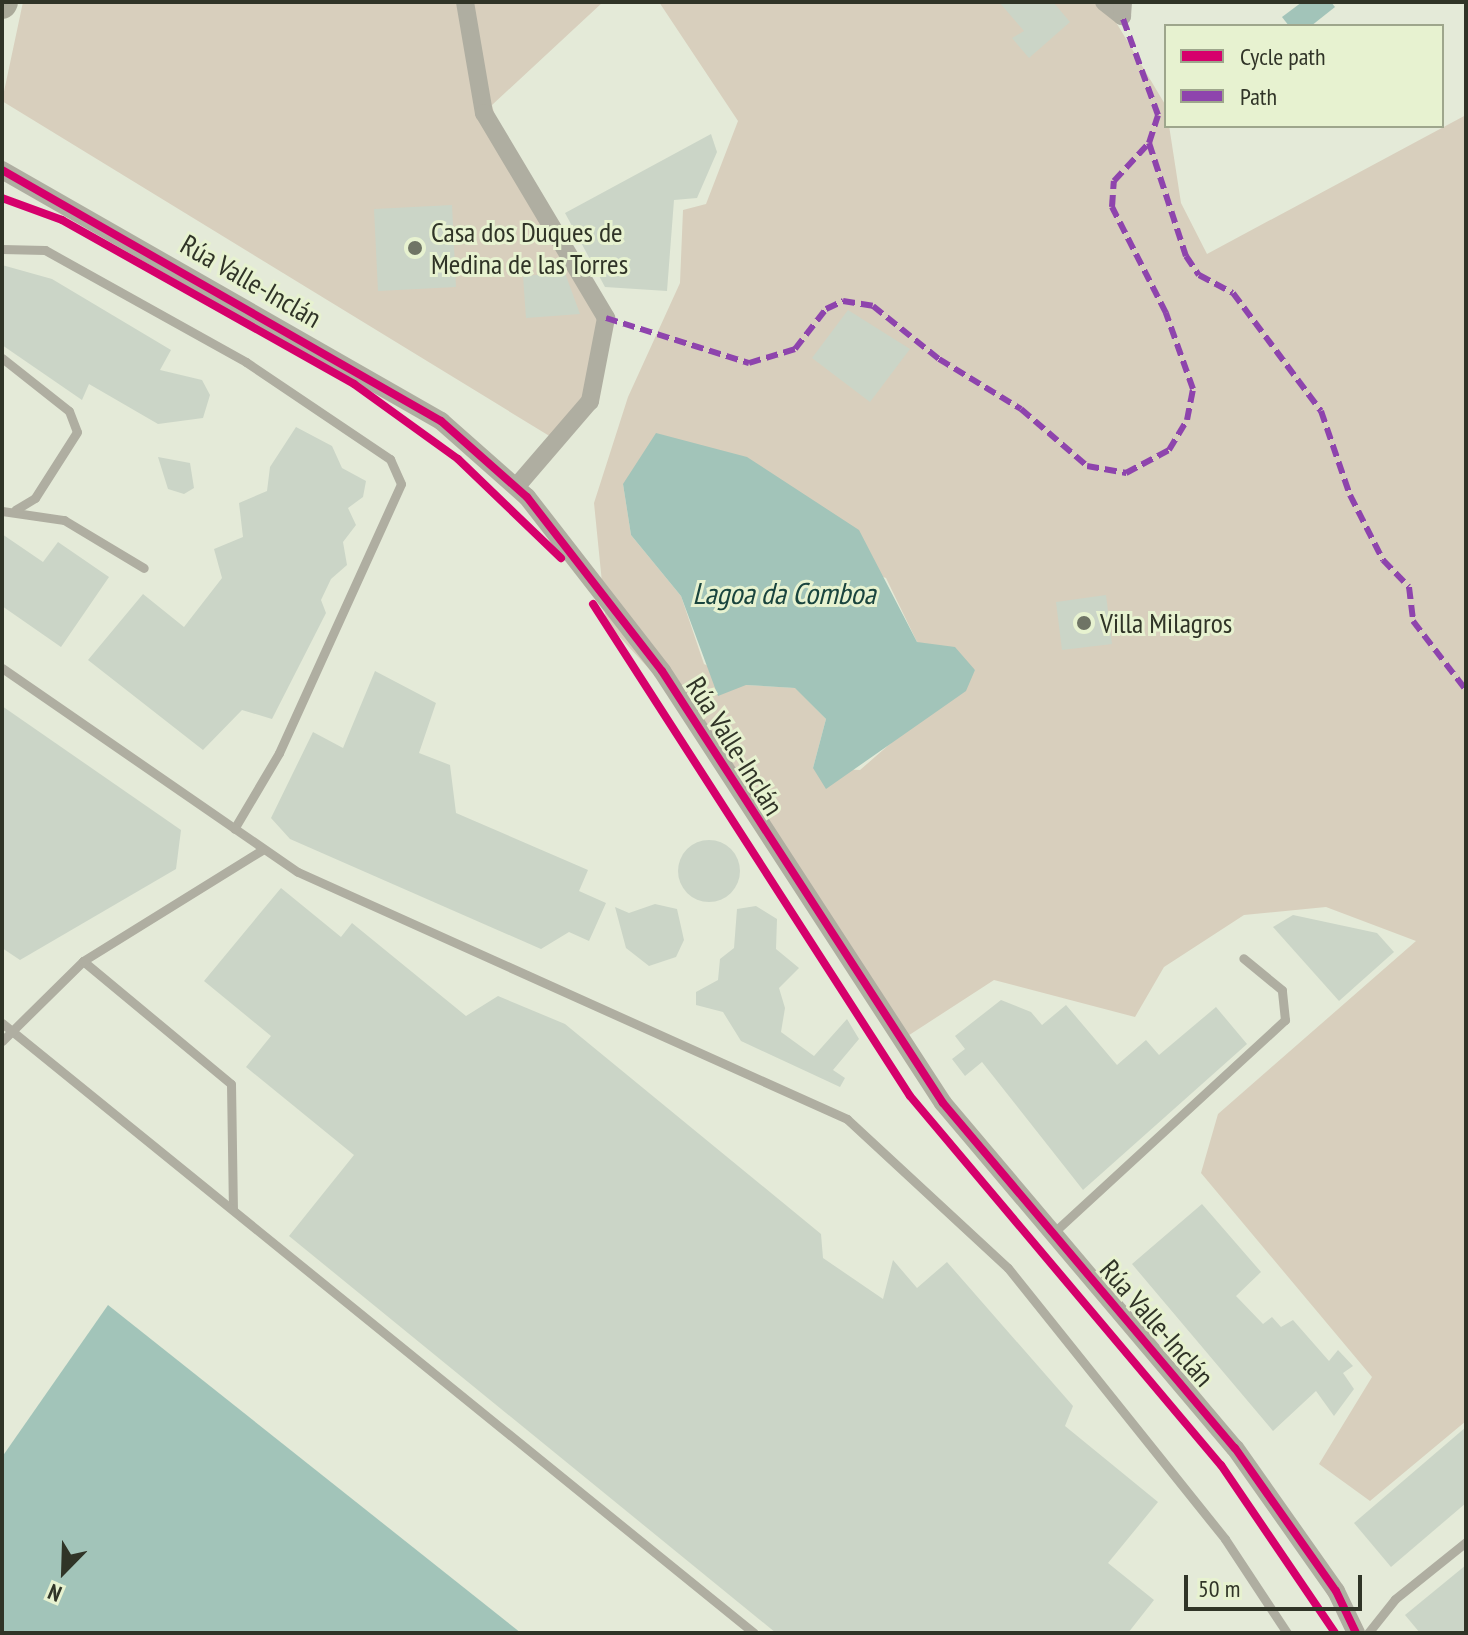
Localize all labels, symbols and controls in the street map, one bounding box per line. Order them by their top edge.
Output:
legend [1164,24,1444,128]
text: Cycle path [1240,41,1326,72]
text: Path [1240,81,1277,112]
place label: Casa dos Duques de Medina de las Torres [431,215,629,281]
street label: Rúa Valle-Inclán [174,227,328,335]
marker: Casa dos Duques de Medina de las Torres [406,239,424,257]
water label: Lagoa da Comboa [692,575,876,611]
place label: Villa Milagros [1100,606,1232,640]
marker: Villa Milagros [1075,614,1093,632]
street label: Rúa Valle-Inclán [679,670,791,822]
street label: Rúa Valle-Inclán [1093,1253,1221,1393]
north arrow [24,1531,104,1611]
scale bar [1188,1559,1366,1609]
text: 50 m [1198,1573,1240,1604]
text: N [44,1578,66,1608]

